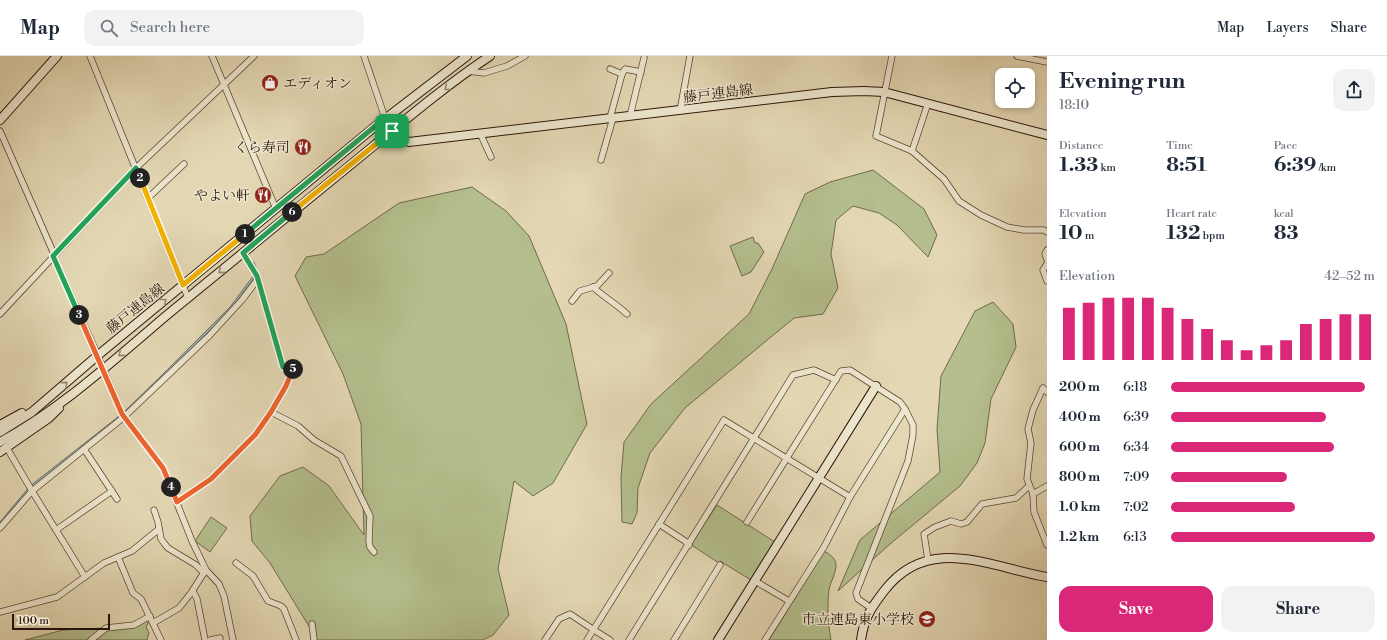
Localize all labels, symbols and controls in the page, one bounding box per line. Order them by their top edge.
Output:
search box [84,10,364,46]
text: Map [20,16,60,40]
icon: search [98,17,120,39]
text: Search here [130,18,210,37]
text: Map [1217,19,1244,37]
text: Layers [1266,19,1309,37]
text: Share [1331,19,1367,37]
map controls [995,68,1035,108]
button: locate [995,68,1035,108]
text: Evening run [1059,68,1185,95]
button: share [1333,69,1375,111]
shop icon: エディオン [260,73,280,93]
place label: エディオン [283,75,352,93]
street label: 藤戸連島線 [682,81,754,107]
one-way arrow [445,83,452,90]
text: 18:10 [1059,97,1089,113]
pin [375,114,409,148]
icon: arrive [381,120,403,142]
restaurant icon: くら寿司 [293,137,313,157]
place label: くら寿司 [234,139,290,157]
text: Distance [1059,139,1103,153]
text: Time [1166,139,1193,153]
text: Pace [1274,139,1297,153]
text: 1.33 [1059,153,1098,178]
text: 8:51 [1166,153,1207,178]
text: 6:39 [1274,153,1316,178]
text: km [1098,161,1116,175]
text: /km [1316,161,1336,175]
pin: 2 [130,168,150,188]
text: 2 [137,171,143,185]
restaurant icon: やよい軒 [253,185,273,205]
place label: やよい軒 [194,187,250,205]
pin: 6 [282,202,302,222]
text: 6 [289,205,295,219]
text: Elevation [1059,207,1107,221]
text: Heart rate [1166,207,1217,221]
text: kcal [1274,207,1294,221]
text: 10 [1059,221,1083,246]
text: 132 [1166,221,1200,246]
text: 83 [1274,221,1298,246]
pin: 1 [235,224,255,244]
text: 1 [242,227,248,241]
text: m [1083,229,1094,243]
text: bpm [1200,229,1225,243]
one-way arrow [218,266,226,273]
text: Elevation [1059,268,1115,284]
text: 42–52 m [1324,268,1375,284]
street label: 藤戸連島線 [103,280,168,338]
one-way arrow [160,298,167,305]
pin: 3 [69,305,89,325]
text: 3 [76,308,82,322]
one-way arrow [118,350,126,357]
pin: 5 [283,359,303,379]
text: 5 [290,362,296,376]
text: 200 m [1059,379,1100,395]
text: 6:18 [1123,379,1147,395]
one-way arrow [60,382,67,389]
text: 400 m [1059,409,1101,425]
text: 6:39 [1123,409,1149,425]
text: 600 m [1059,439,1100,455]
text: 6:34 [1123,439,1149,455]
text: 800 m [1059,469,1100,485]
text: 7:09 [1123,469,1149,485]
pin: 4 [161,477,181,497]
text: 4 [167,480,175,494]
text: 1.0 km [1059,499,1100,515]
text: 7:02 [1123,499,1148,515]
text: 1.2 km [1059,529,1099,545]
text: 6:13 [1123,529,1147,545]
button: Save [1059,586,1213,632]
button: Share [1221,586,1375,632]
school or university icon: 市立連島東小学校 [917,609,937,629]
place label: 市立連島東小学校 [802,611,914,629]
scale bar [12,612,110,631]
text: 100 m [18,614,49,628]

